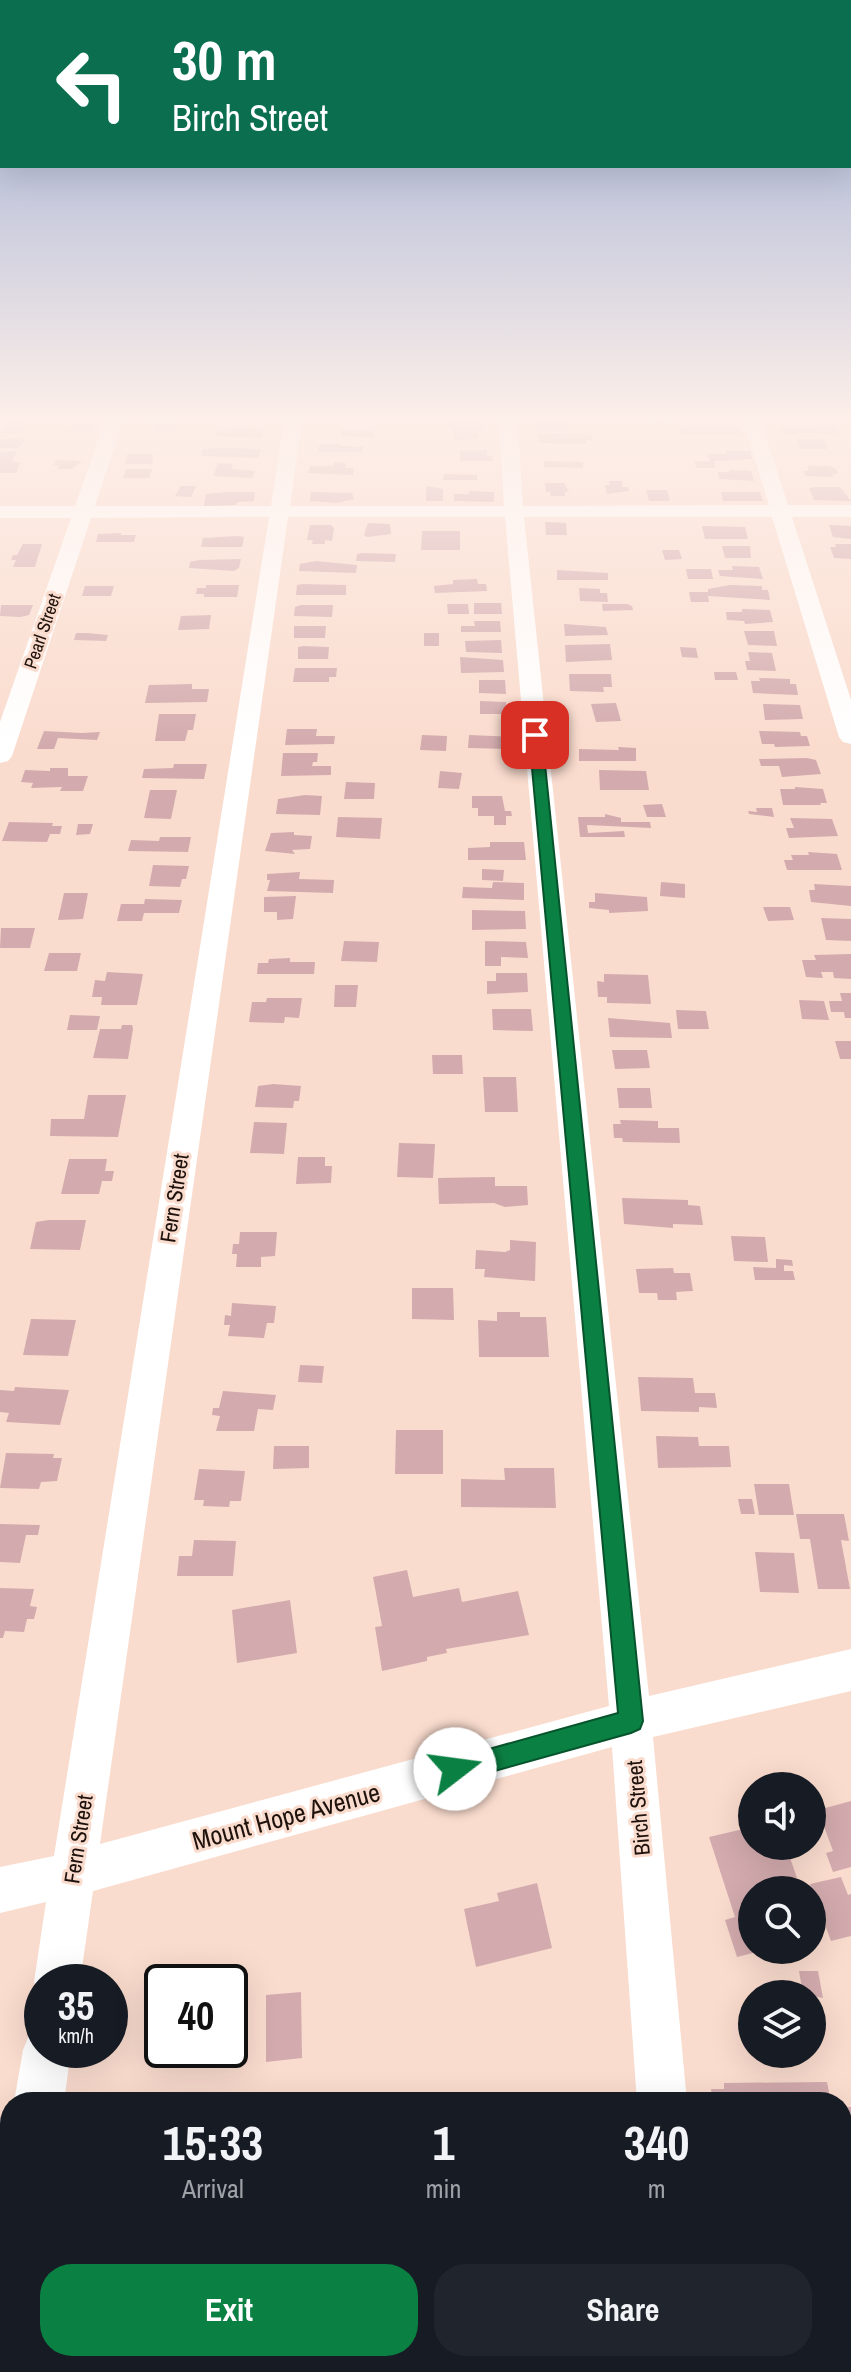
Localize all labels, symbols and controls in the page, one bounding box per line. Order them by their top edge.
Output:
text: 30 m [172,22,277,97]
icon: left [40,32,144,136]
text: Birch Street [172,94,328,142]
street label: Pearl Street [17,590,67,672]
pin [501,701,569,769]
icon: arrive [513,713,557,757]
street label: Fern Street [152,1152,196,1244]
position arrow [413,1727,497,1811]
street label: Birch Street [619,1759,657,1857]
map controls [738,1772,826,2068]
button: sound [738,1772,826,1860]
street label: Mount Hope Avenue [188,1774,384,1858]
street label: Fern Street [56,1793,100,1885]
button: search [738,1876,826,1964]
speed limit sign: 40 [144,1964,248,2068]
text: 35 [58,1979,94,2032]
button: layers [738,1980,826,2068]
text: km/h [58,2022,94,2049]
text: 15:33 [163,2110,263,2175]
text: 1 [433,2110,454,2175]
text: 340 [624,2110,689,2175]
text: Arrival [182,2171,244,2206]
text: min [426,2171,461,2206]
text: m [648,2171,666,2206]
button: Exit [40,2264,418,2356]
button: Share [434,2264,812,2356]

